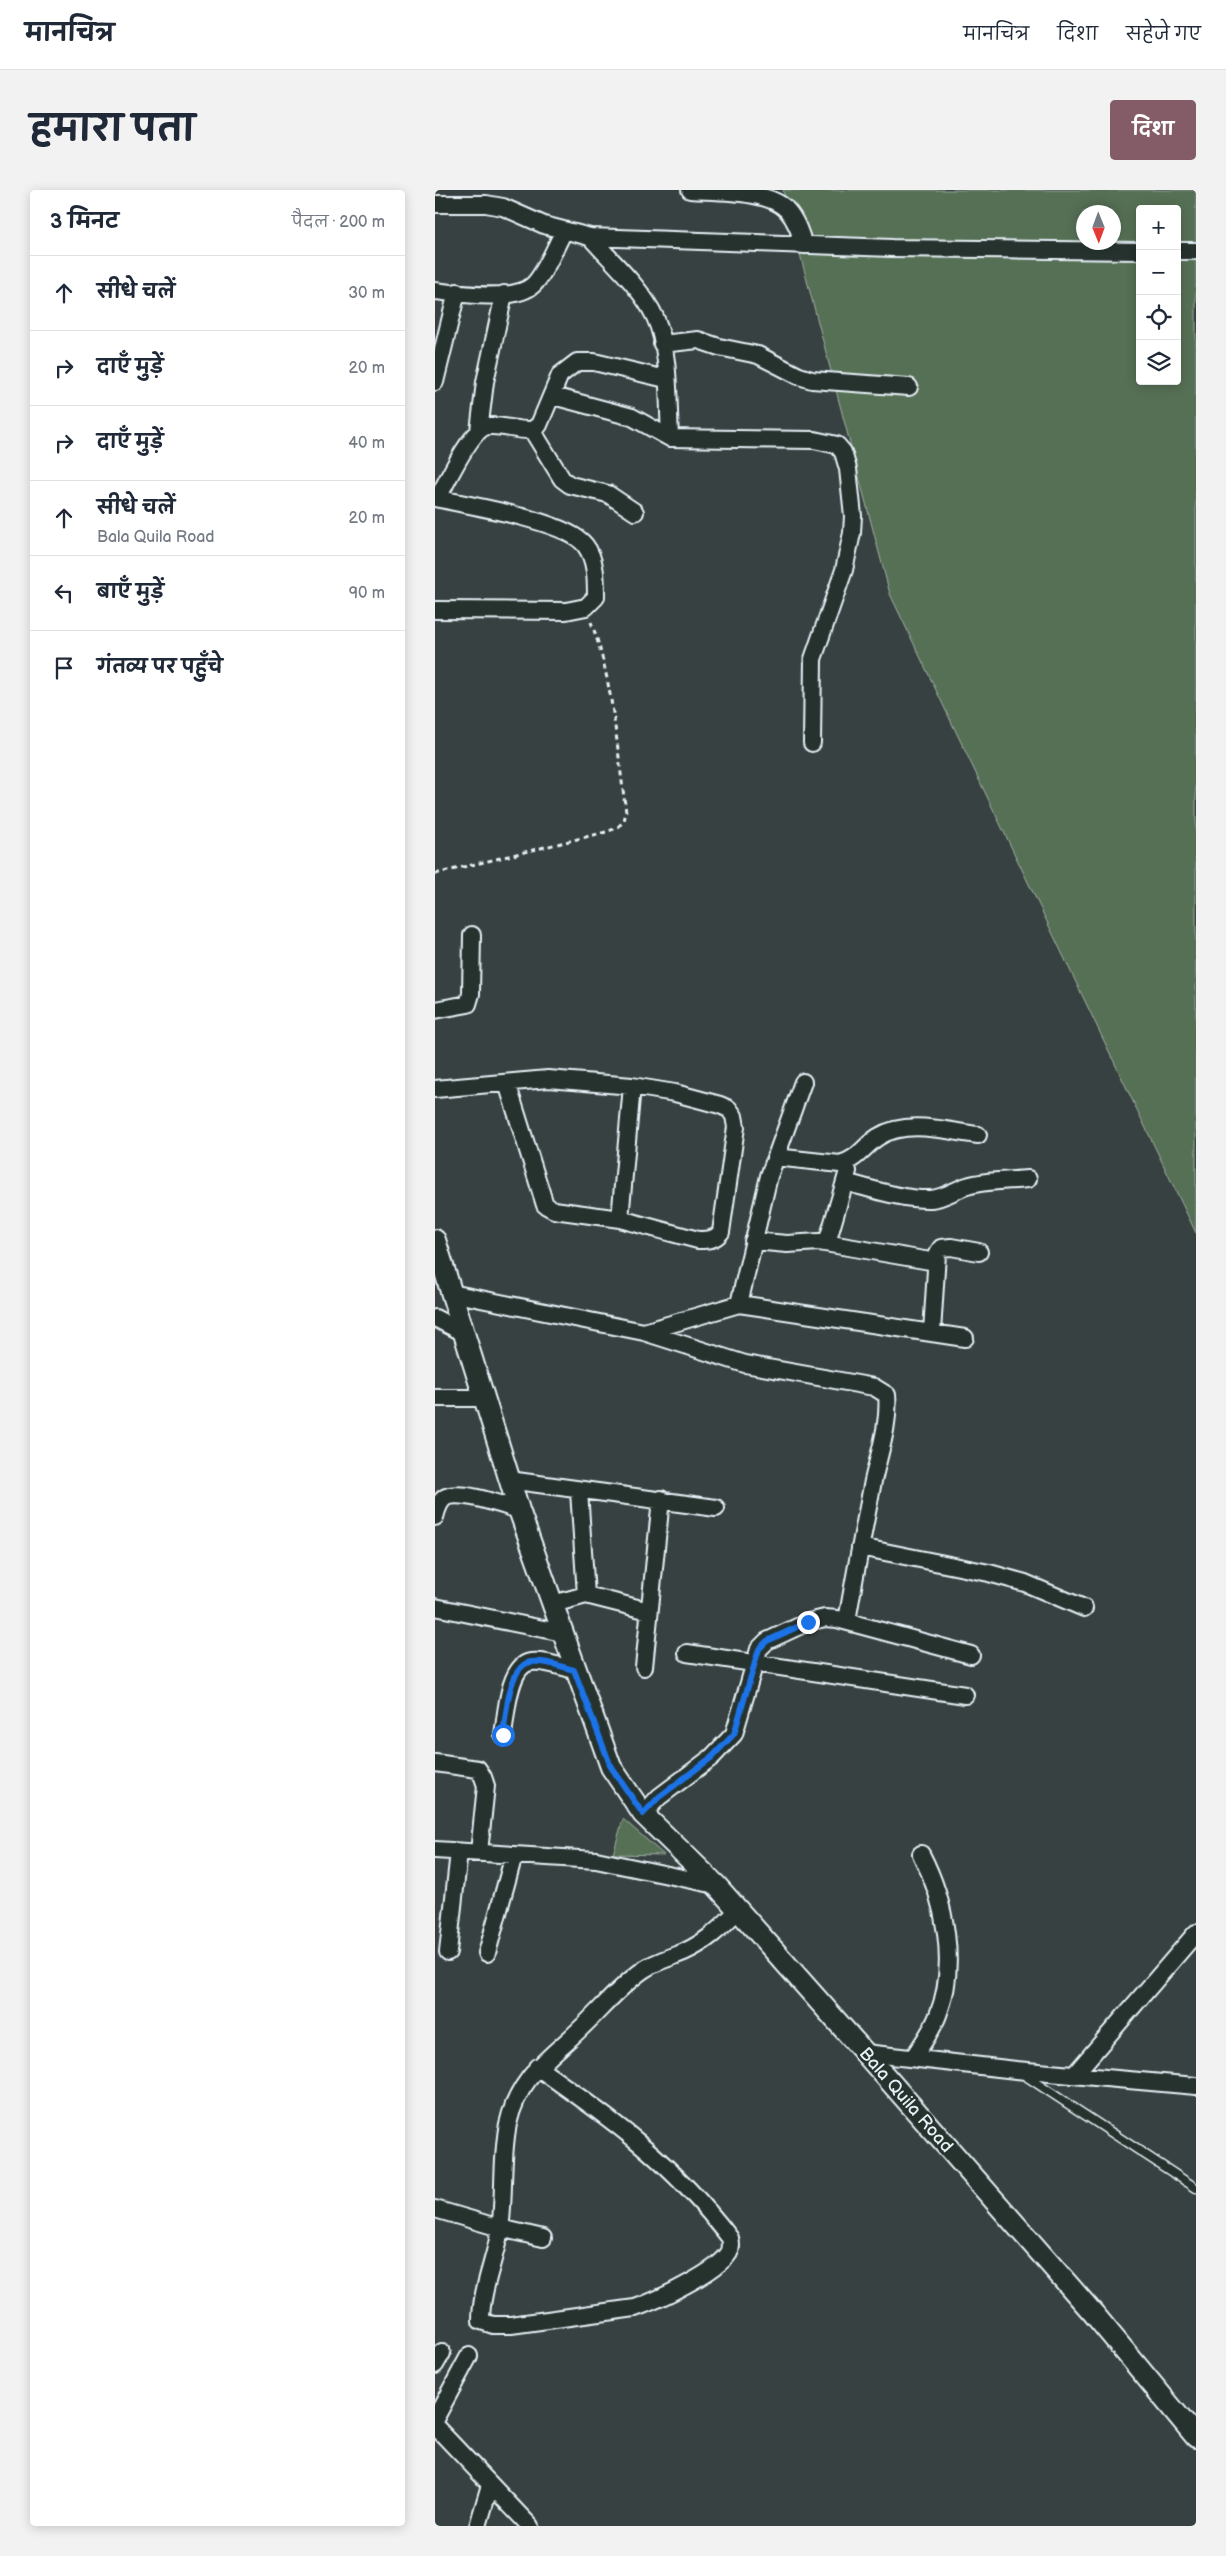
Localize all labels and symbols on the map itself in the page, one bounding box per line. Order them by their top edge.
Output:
north arrow [1076,205,1121,250]
route end [797,1611,820,1634]
route start [492,1724,515,1747]
street label: Bala Quila Road [855,2043,957,2157]

